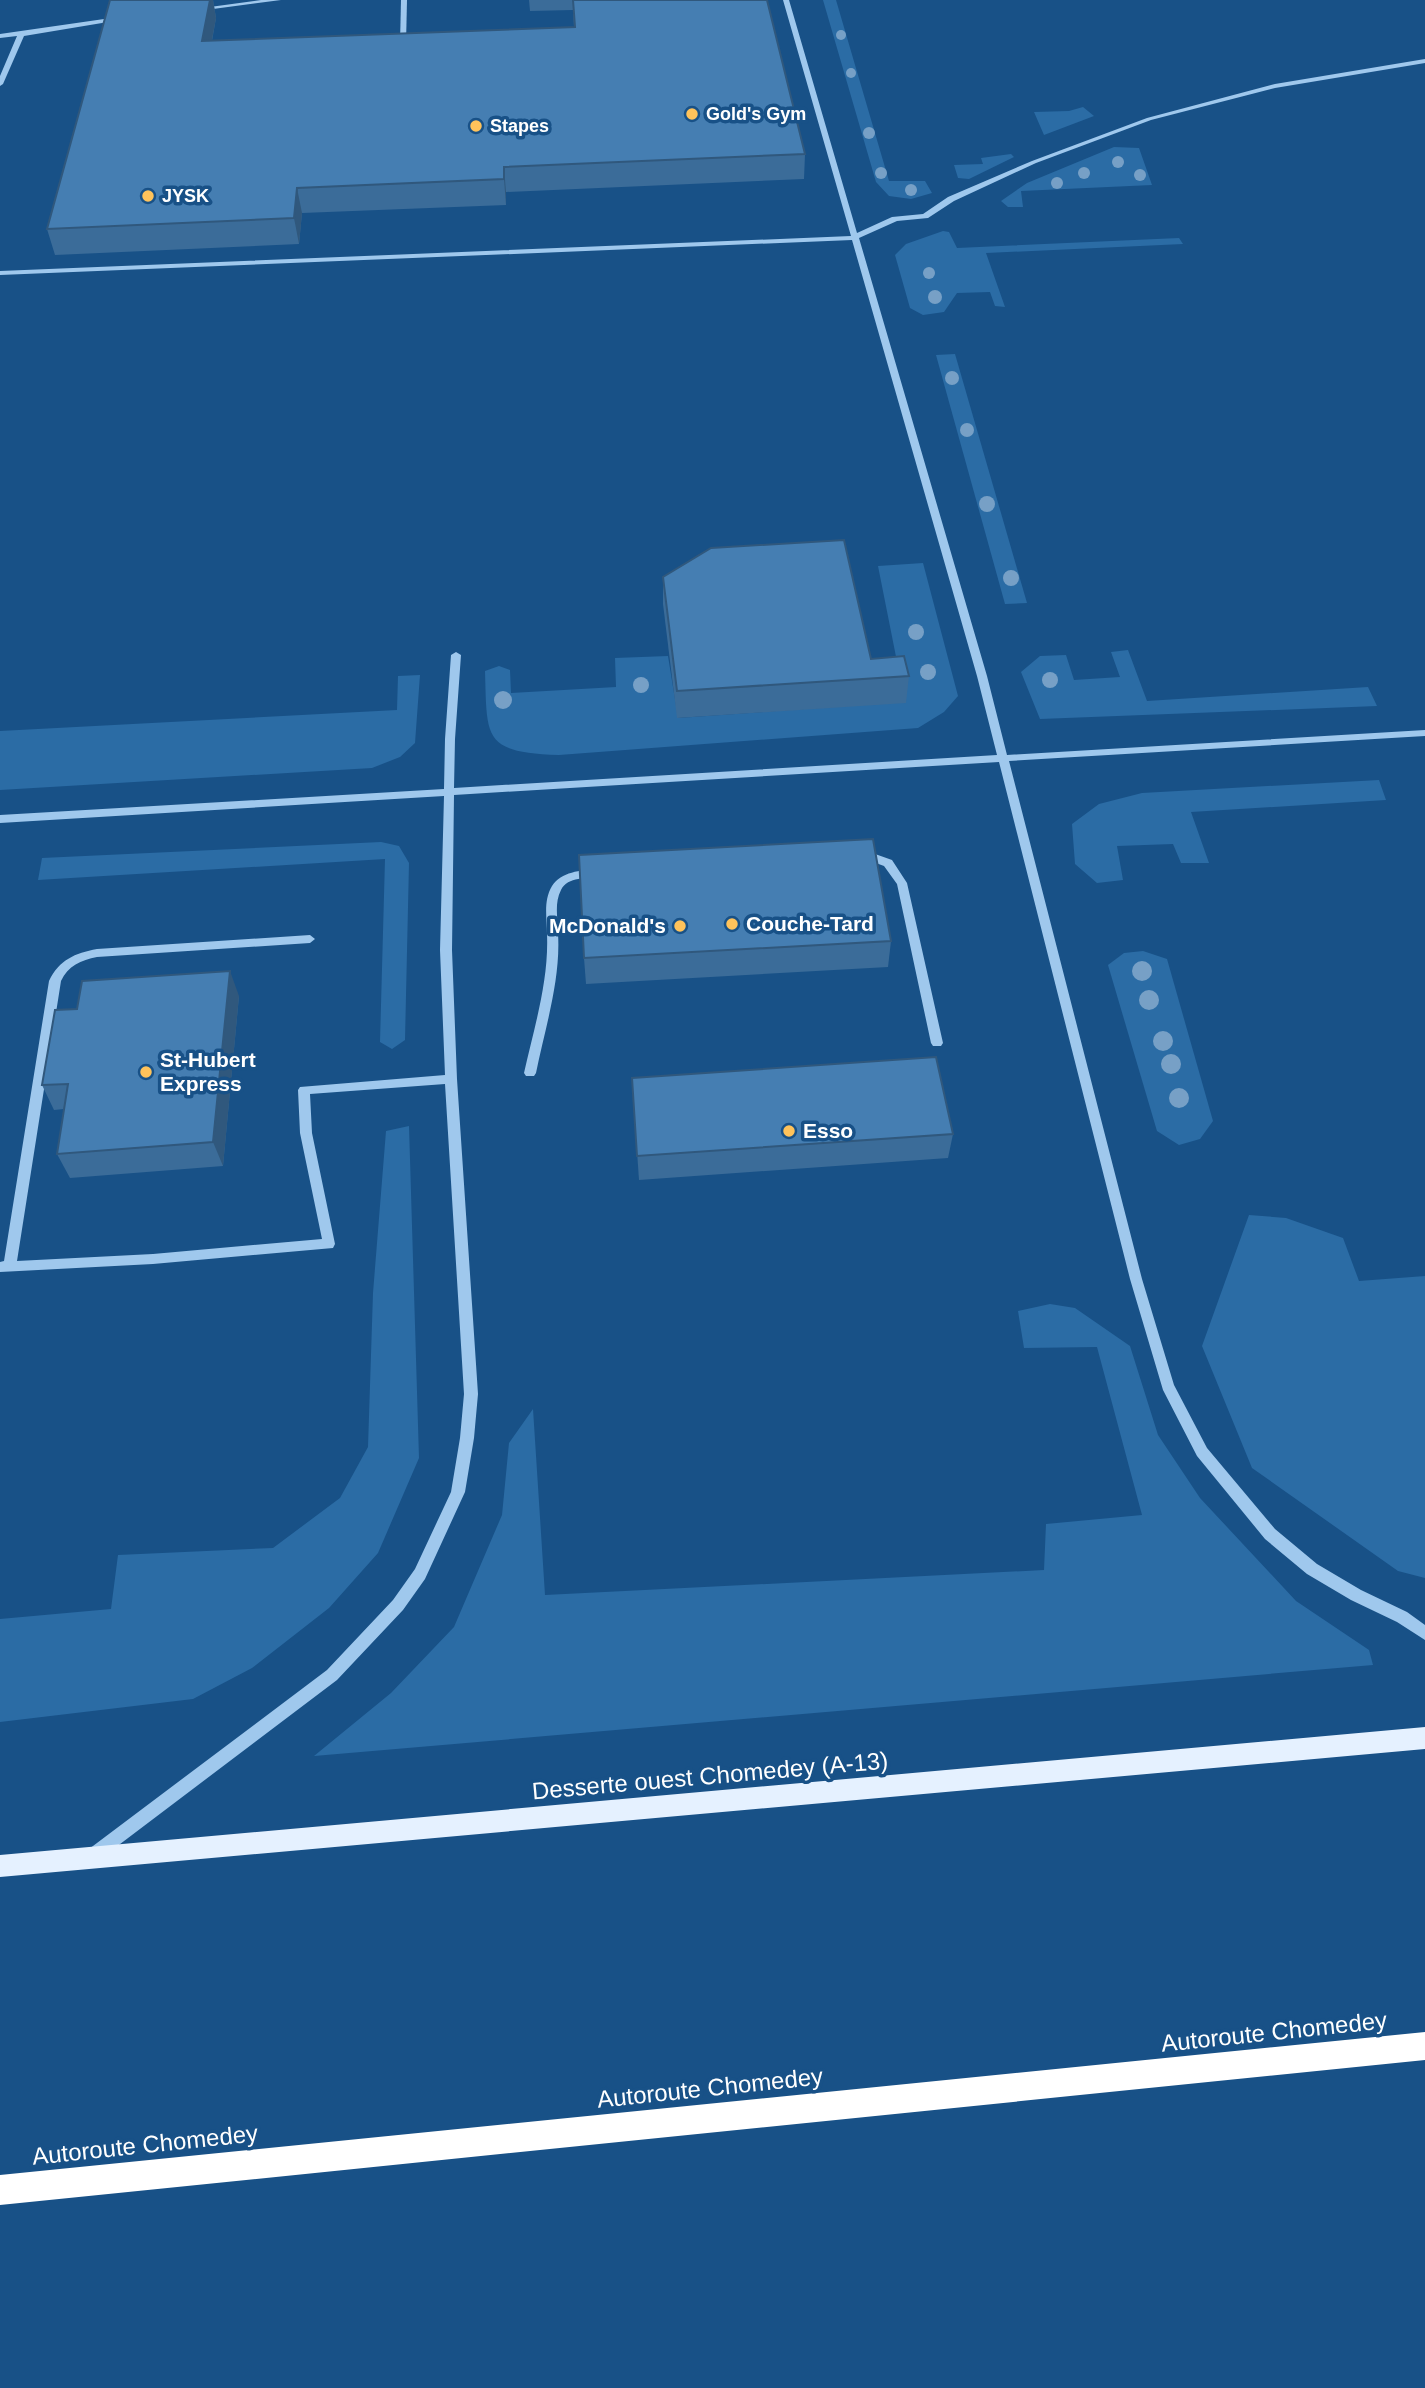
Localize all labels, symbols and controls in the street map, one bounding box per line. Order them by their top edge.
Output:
place label: Gold's Gym [706,104,806,124]
marker: Gold's Gym [684,106,700,122]
place label: Stapes [490,116,549,136]
marker: Stapes [468,118,484,134]
place label: JYSK [162,186,209,206]
marker: JYSK [140,188,156,204]
place label: Couche-Tard [746,912,874,935]
place label: McDonald's [549,914,666,937]
marker: Couche-Tard [724,916,740,932]
marker: McDonald's [672,918,688,934]
place label: St-Hubert Express [160,1048,256,1095]
marker: St-Hubert Express [138,1064,154,1080]
place label: Esso [803,1119,853,1142]
marker: Esso [781,1123,797,1139]
street label: Desserte ouest Chomedey (A-13) [531,1746,889,1805]
street label: Autoroute Chomedey [1160,2006,1388,2057]
street label: Autoroute Chomedey [596,2062,824,2113]
street label: Autoroute Chomedey [31,2119,259,2170]

